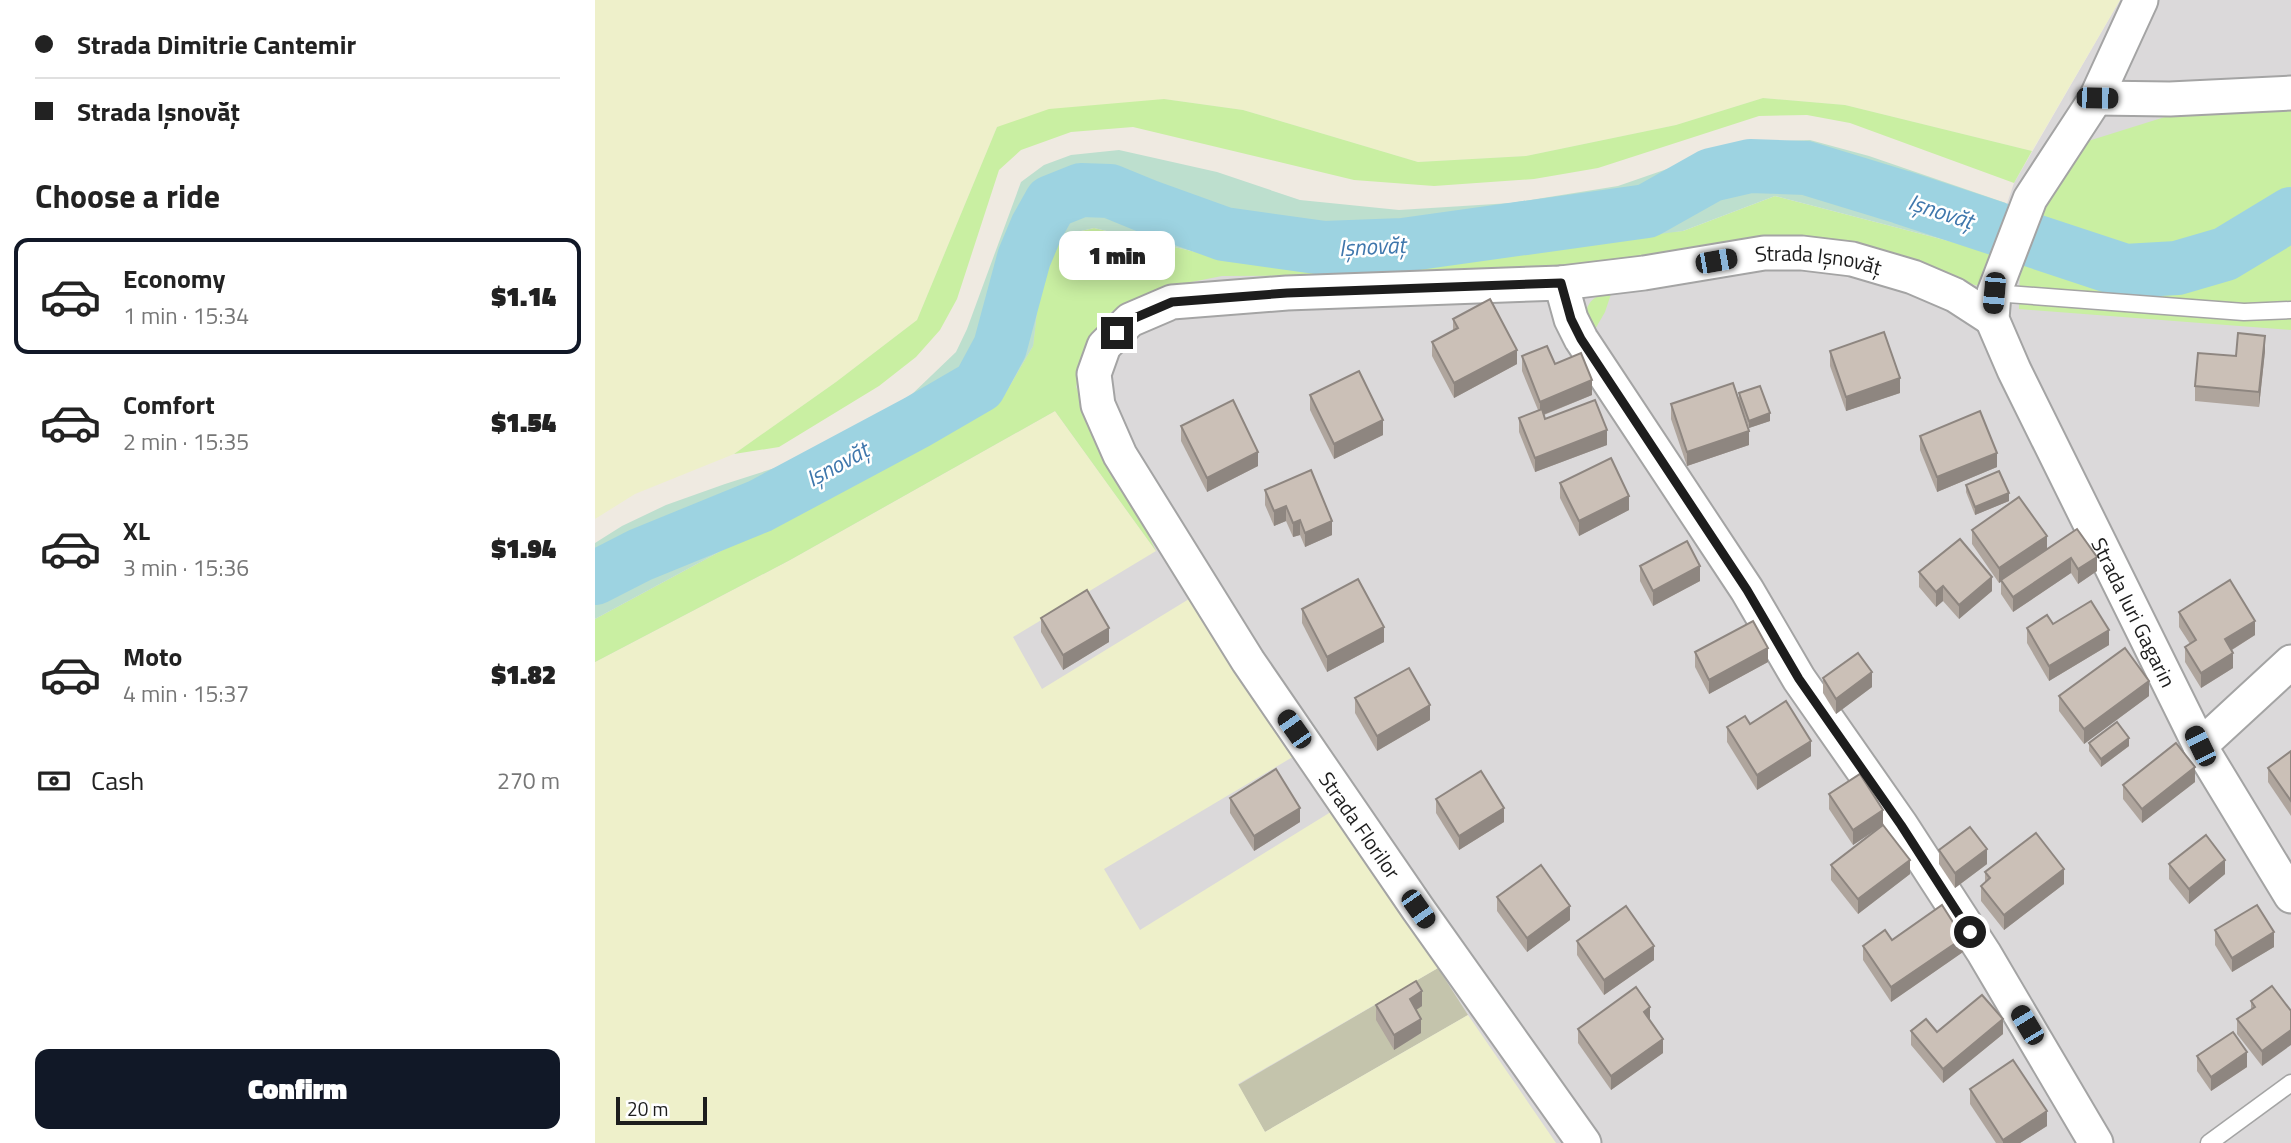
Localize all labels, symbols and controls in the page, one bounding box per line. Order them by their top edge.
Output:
text: Strada Dimitrie Cantemir [77,25,356,64]
car [2076,87,2119,109]
text: Strada Ișnovăț [77,92,240,131]
text: Choose a ride [35,172,220,220]
water label: Ișnovăț [1904,184,1981,239]
water label: Ișnovăț [1338,227,1409,265]
callout: 1 min [1059,232,1175,280]
street label: Strada Ișnovăț [1753,237,1886,283]
text: 1 min [1088,238,1146,273]
car [1694,247,1739,275]
text: Economy [123,259,225,298]
icon: car [39,265,102,328]
car [1982,271,2007,315]
text: $1.14 [491,277,556,316]
text: 1 min · 15:34 [123,298,249,333]
route end [1101,317,1133,349]
text: Comfort [123,385,215,424]
icon: car [39,391,102,454]
text: $1.54 [491,403,556,442]
text: 2 min · 15:35 [123,424,249,459]
water label: Ișnovăț [799,431,877,495]
text: XL [123,511,150,550]
icon: car [39,517,102,580]
text: $1.94 [491,529,556,568]
street label: Strada Iuri Gagarin [2083,532,2184,693]
text: 3 min · 15:36 [123,550,249,585]
text: Moto [123,637,182,676]
icon: car [39,643,102,706]
text: $1.82 [491,655,556,694]
text: 4 min · 15:37 [123,676,249,711]
car [1274,706,1315,752]
car [2182,723,2219,769]
text: Cash [91,761,144,800]
icon: cash [35,762,73,800]
text: 270 m [497,763,560,798]
street label: Strada Florilor [1311,765,1409,885]
car [1398,886,1439,932]
route start [1954,916,1986,948]
car [2008,1002,2047,1048]
button: Confirm [35,1049,560,1129]
scale bar [616,1094,707,1126]
text: 20 m [627,1094,668,1123]

